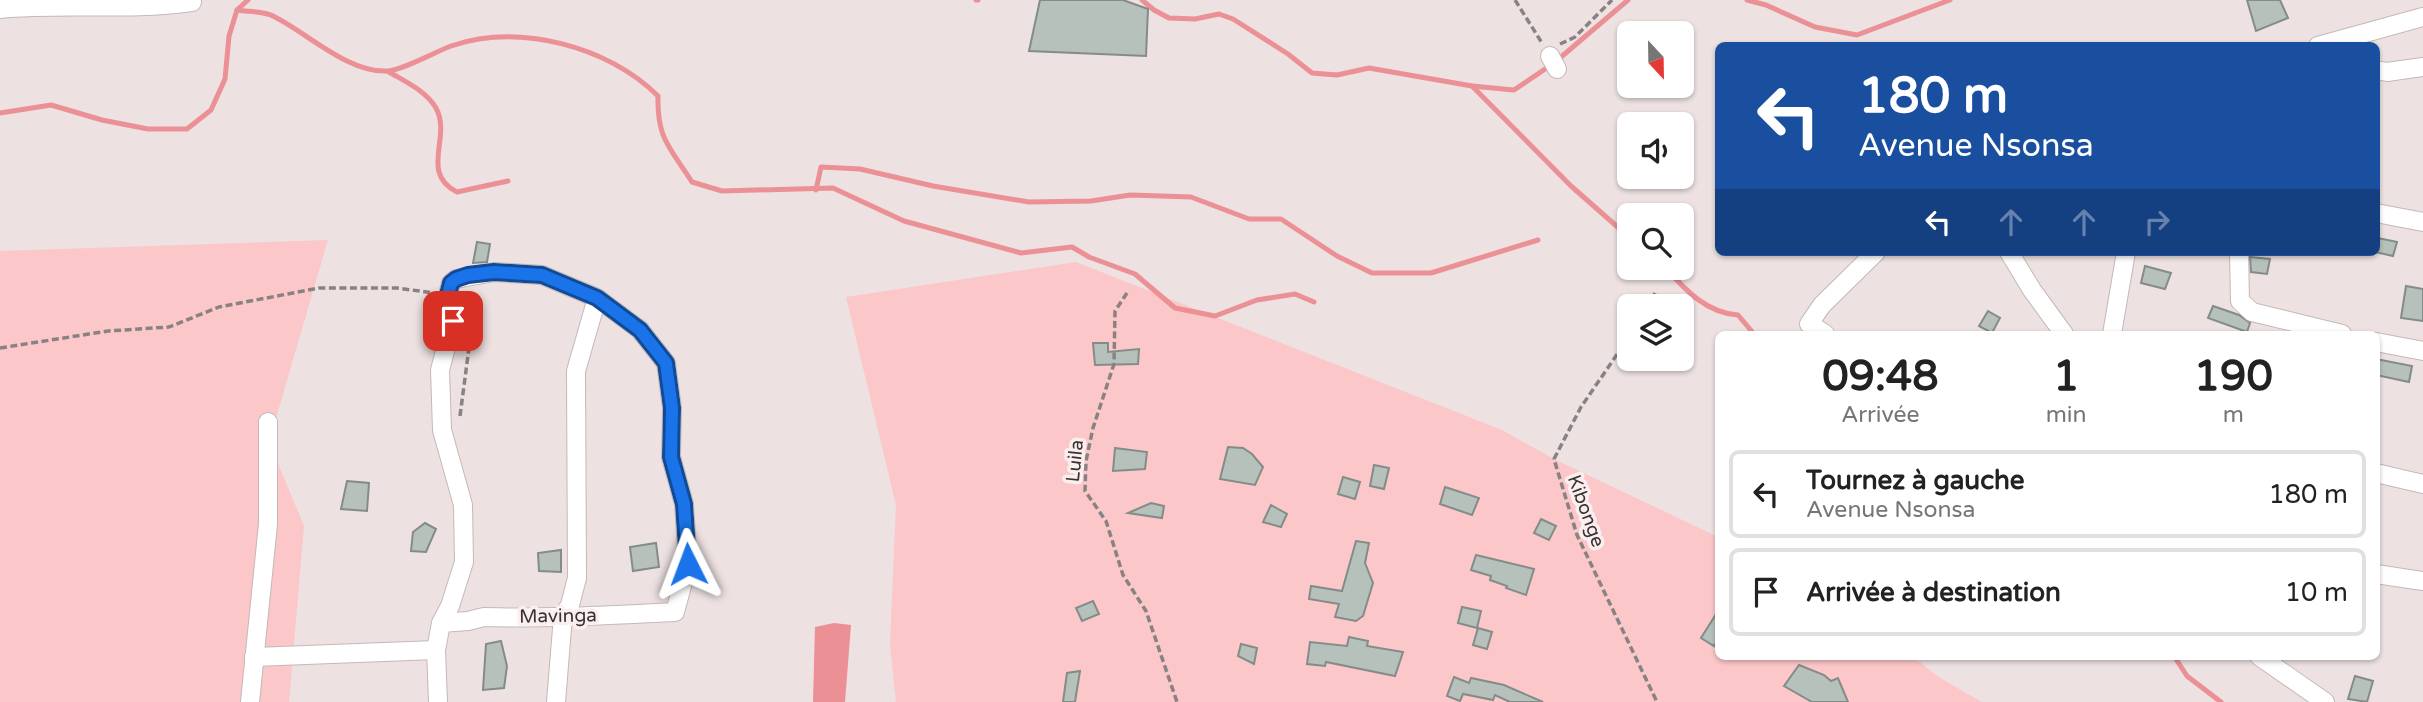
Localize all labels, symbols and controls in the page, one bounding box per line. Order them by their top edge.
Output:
north arrow [1617,21,1694,98]
map controls [1617,21,1694,371]
text: 180 m [1858,67,2008,126]
icon: left [1743,70,1834,161]
button: sound [1617,112,1694,189]
text: Avenue Nsonsa [1858,127,2094,165]
button: search [1617,203,1694,280]
icon: left [1919,203,1957,241]
icon: ahead [1992,203,2030,241]
icon: ahead [2065,203,2103,241]
icon: right [2138,203,2176,241]
pin [423,291,483,351]
button: layers [1617,294,1694,371]
icon: arrive [434,302,472,340]
text: 09:48 [1822,351,1939,402]
text: 1 [2053,351,2079,402]
text: 190 [2194,351,2273,402]
text: Arrivée [1841,401,1920,429]
text: min [2046,401,2087,429]
text: m [2223,401,2244,429]
street label: Luila [1062,439,1088,483]
text: Tournez à gauche [1806,465,2025,496]
street label: Kibonge [1563,472,1609,550]
icon: left [1747,475,1785,513]
text: 180 m [2268,479,2348,510]
text: Avenue Nsonsa [1806,496,1976,524]
position arrow [651,527,725,601]
icon: arrive [1747,573,1785,611]
text: Arrivée à destination [1806,577,2061,608]
text: 10 m [2285,577,2348,608]
street label: Mavinga [519,604,597,628]

